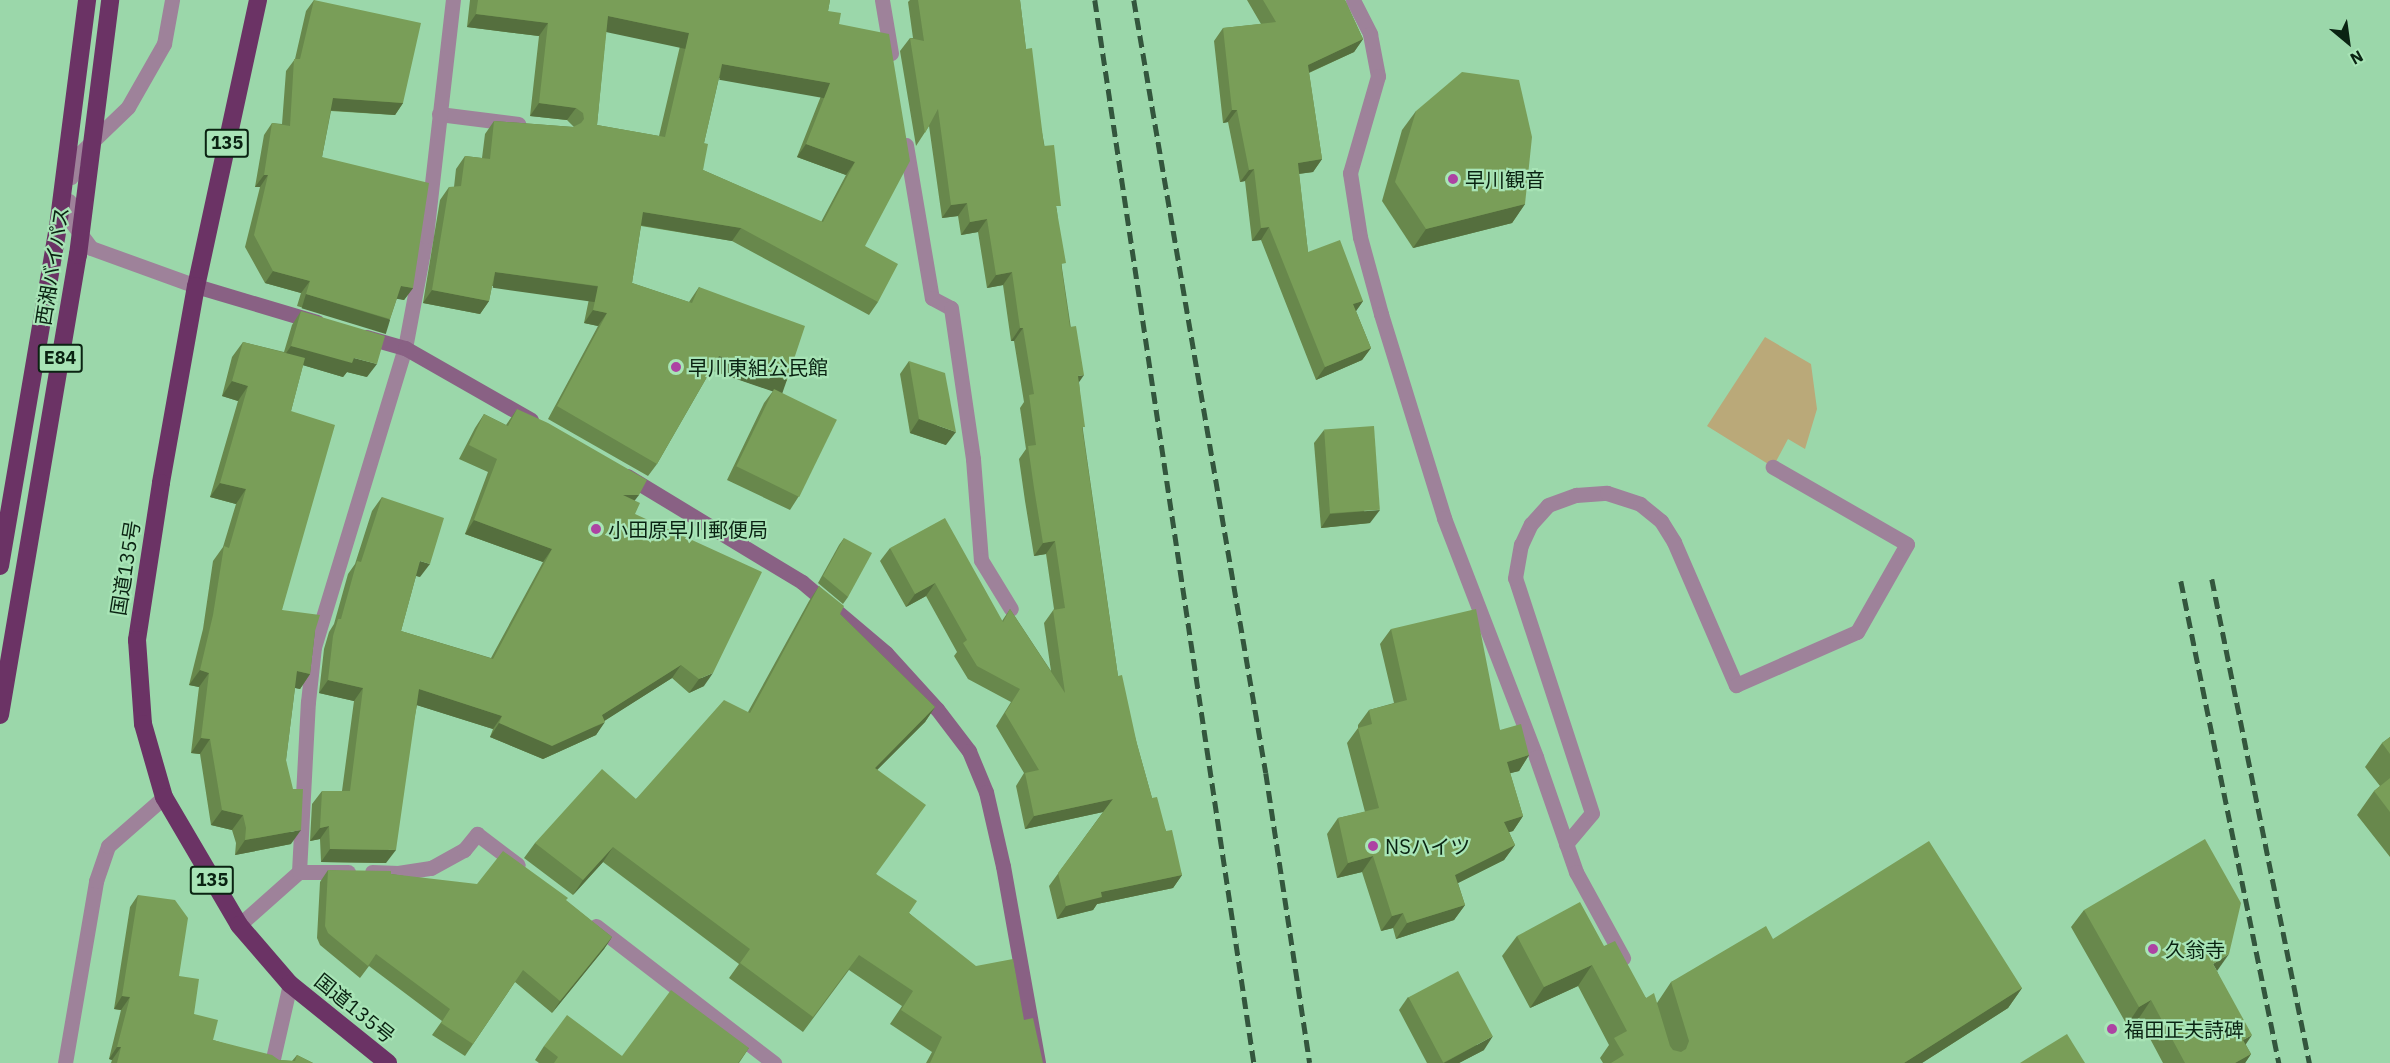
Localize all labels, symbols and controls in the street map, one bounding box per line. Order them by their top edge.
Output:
north arrow [2318,12,2378,72]
text: N [2347,46,2367,69]
road number: 135 [204,128,250,158]
place label: 早川観音 [1465,167,1545,191]
marker: 早川観音 [1446,172,1460,186]
street label: 西湘バイパス [31,205,73,327]
road number: E84 [38,343,82,373]
place label: 早川東組公民館 [688,355,828,379]
marker: 早川東組公民館 [669,360,683,374]
place label: 小田原早川郵便局 [608,517,768,541]
street label: 国道135号 [106,519,144,617]
marker: 小田原早川郵便局 [589,522,603,536]
place label: NSハイツ [1385,834,1471,858]
marker: NSハイツ [1366,839,1380,853]
road number: 135 [190,865,234,895]
place label: 久翁寺 [2165,937,2225,961]
marker: 久翁寺 [2146,942,2160,956]
street label: 国道135号 [310,968,400,1048]
place label: 福田正夫詩碑 [2124,1017,2244,1041]
marker: 福田正夫詩碑 [2105,1022,2119,1036]

